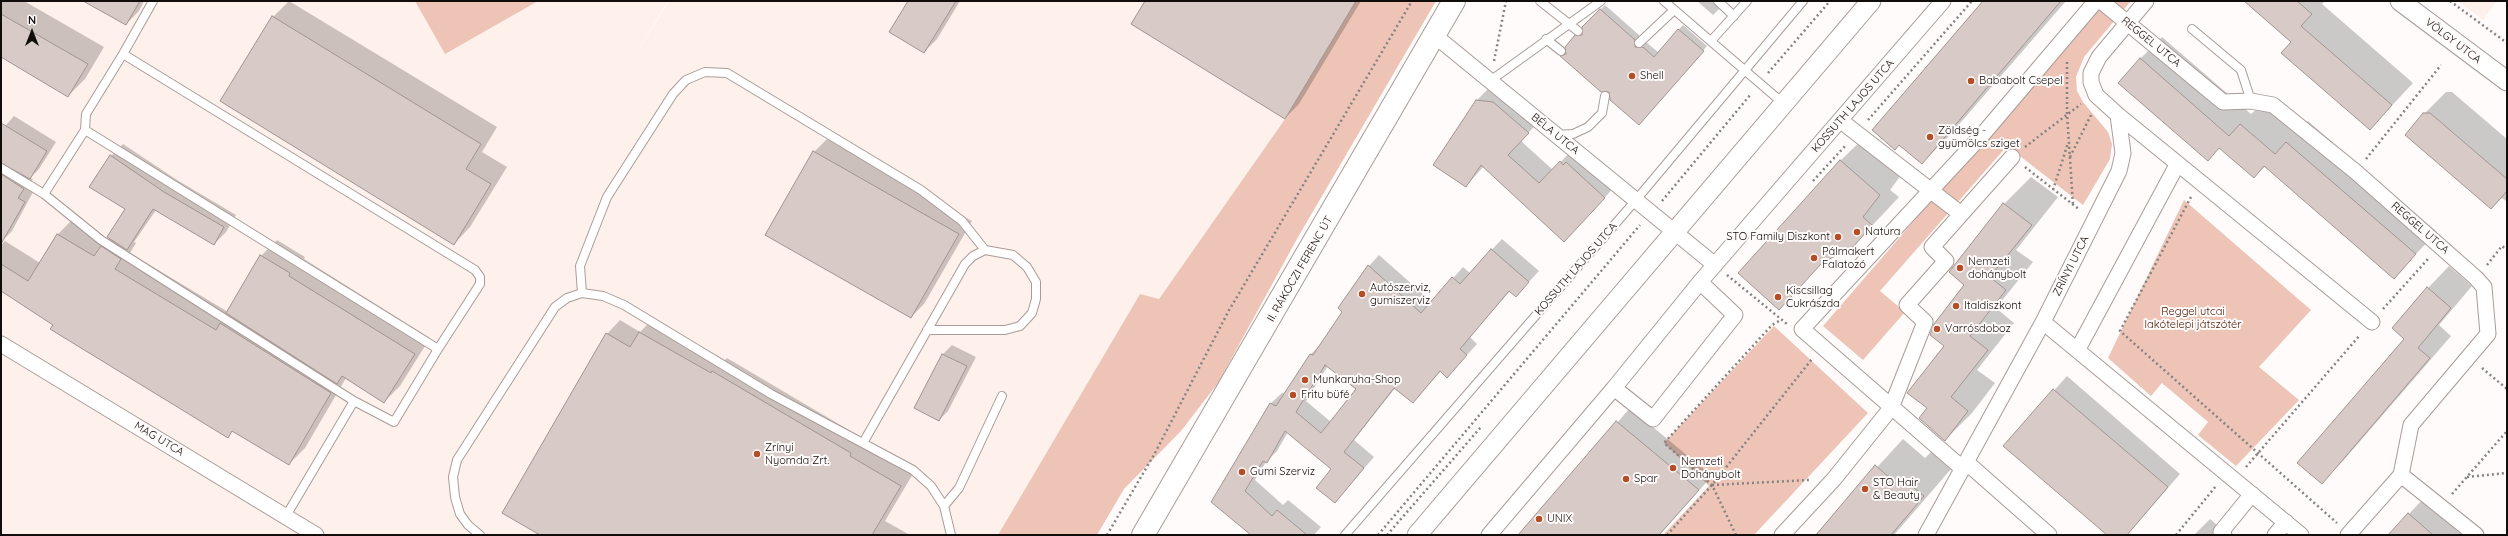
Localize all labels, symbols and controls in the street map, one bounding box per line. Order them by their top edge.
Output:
north arrow [12,12,52,52]
text: N [28,13,36,27]
street label: REGGEL UTCA [2119,14,2183,70]
street label: VÖLGY UTCA [2422,16,2484,66]
street label: KOSSUTH LAJOS UTCA [1809,57,1897,155]
place label: Shell [1640,69,1664,83]
marker: Shell [1627,71,1637,81]
place label: Bababolt Csepel [1979,74,2063,88]
marker: Bababolt Csepel [1966,76,1976,86]
street label: BÉLA UTCA [1528,111,1582,157]
place label: Zöldség - gyümölcs sziget [1938,124,2020,150]
marker: Zöldség - gyümölcs sziget [1925,132,1935,142]
street label: REGGEL UTCA [2388,199,2452,257]
street label: II. RÁKÓCZI FERENC ÚT [1264,214,1336,324]
street label: KOSSUTH LAJOS UTCA [1532,220,1620,318]
place label: Natura [1865,225,1900,239]
marker: Natura [1852,227,1862,237]
place label: STO Family Diszkont [1726,230,1830,244]
marker: STO Family Diszkont [1833,232,1843,242]
street label: ZRÍNYI UTCA [2050,234,2092,298]
place label: Pálmakert Falatozó [1822,245,1874,271]
marker: Pálmakert Falatozó [1809,253,1819,263]
place label: Nemzeti dohánybolt [1968,255,2026,281]
marker: Nemzeti dohánybolt [1955,263,1965,273]
place label: Autószerviz, gumiszerviz [1370,281,1431,307]
place label: Kiscsillag Cukrászda [1786,284,1840,310]
marker: Autószerviz, gumiszerviz [1357,289,1367,299]
marker: Kiscsillag Cukrászda [1773,292,1783,302]
place label: Italdiszkont [1964,299,2021,313]
marker: Italdiszkont [1951,301,1961,311]
park label: Reggel utcai lakótelepi játszótér [2144,305,2242,331]
place label: Varrósdoboz [1945,322,2011,336]
marker: Varrósdoboz [1932,324,1942,334]
place label: Munkaruha-Shop [1313,373,1401,387]
marker: Munkaruha-Shop [1300,375,1310,385]
place label: Fritu büfé [1301,388,1349,402]
marker: Fritu büfé [1288,390,1298,400]
street label: MAG UTCA [132,419,186,459]
place label: Zrínyi Nyomda Zrt. [765,441,829,467]
marker: Zrínyi Nyomda Zrt. [752,449,762,459]
place label: Nemzeti Dohánybolt [1681,455,1741,481]
marker: Nemzeti Dohánybolt [1668,463,1678,473]
place label: Gumi Szerviz [1250,465,1315,479]
marker: Gumi Szerviz [1237,467,1247,477]
place label: Spar [1634,472,1658,486]
marker: Spar [1621,474,1631,484]
place label: STO Hair & Beauty [1873,476,1920,502]
marker: STO Hair & Beauty [1860,484,1870,494]
place label: UNIX [1547,512,1572,526]
marker: UNIX [1534,514,1544,524]

